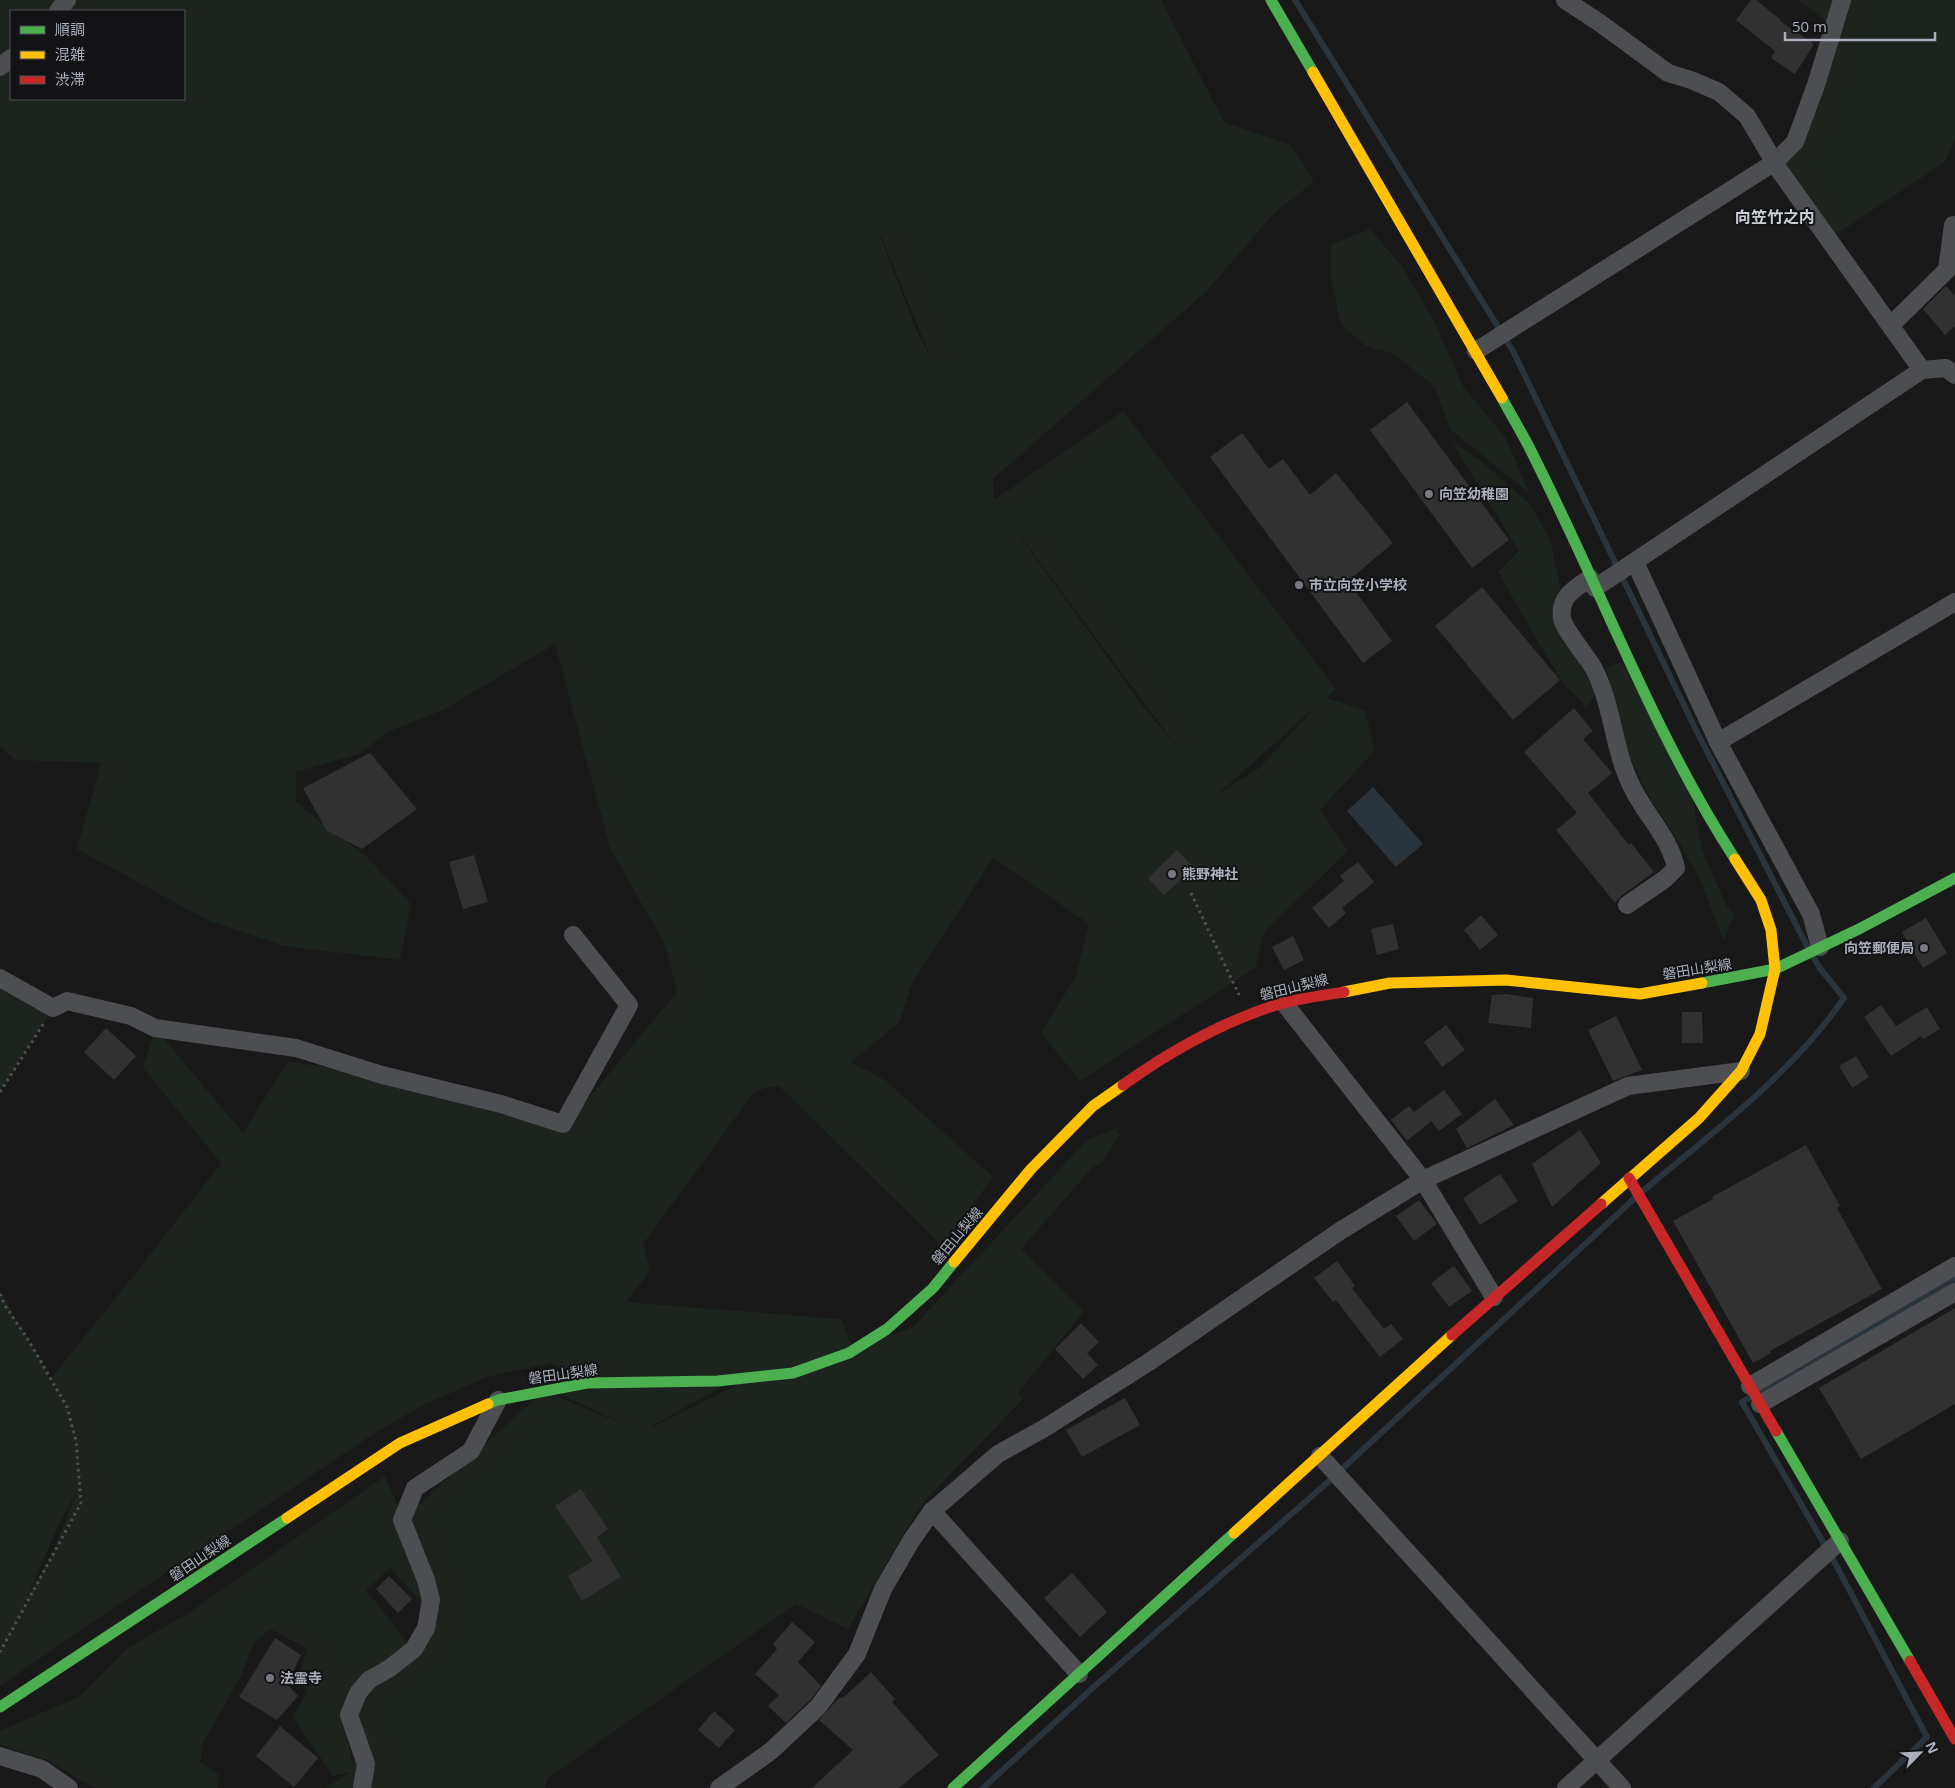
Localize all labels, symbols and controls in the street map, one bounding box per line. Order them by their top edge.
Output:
legend [10,10,185,100]
scale bar [1785,10,1935,42]
text: 50 m [1792,16,1827,36]
text: 順調 [55,19,85,39]
text: 混雑 [55,44,85,64]
text: 渋滞 [55,69,85,89]
district label: 向笠竹之内 [1735,206,1815,228]
place label: 向笠幼稚園 [1439,484,1509,503]
marker: 向笠幼稚園 [1423,488,1435,500]
place label: 市立向笠小学校 [1309,575,1407,594]
marker: 市立向笠小学校 [1293,579,1305,591]
place label: 熊野神社 [1182,864,1238,883]
marker: 熊野神社 [1166,868,1178,880]
place label: 向笠郵便局 [1844,938,1914,957]
marker: 向笠郵便局 [1918,942,1930,954]
street label: 磐田山梨線 [1661,954,1733,983]
street label: 磐田山梨線 [1258,969,1330,1004]
street label: 磐田山梨線 [927,1203,986,1269]
street label: 磐田山梨線 [527,1359,599,1388]
street label: 磐田山梨線 [165,1530,234,1585]
place label: 法霊寺 [280,1668,322,1687]
marker: 法霊寺 [264,1672,276,1684]
north arrow [1895,1728,1945,1778]
text: N [1921,1738,1943,1757]

